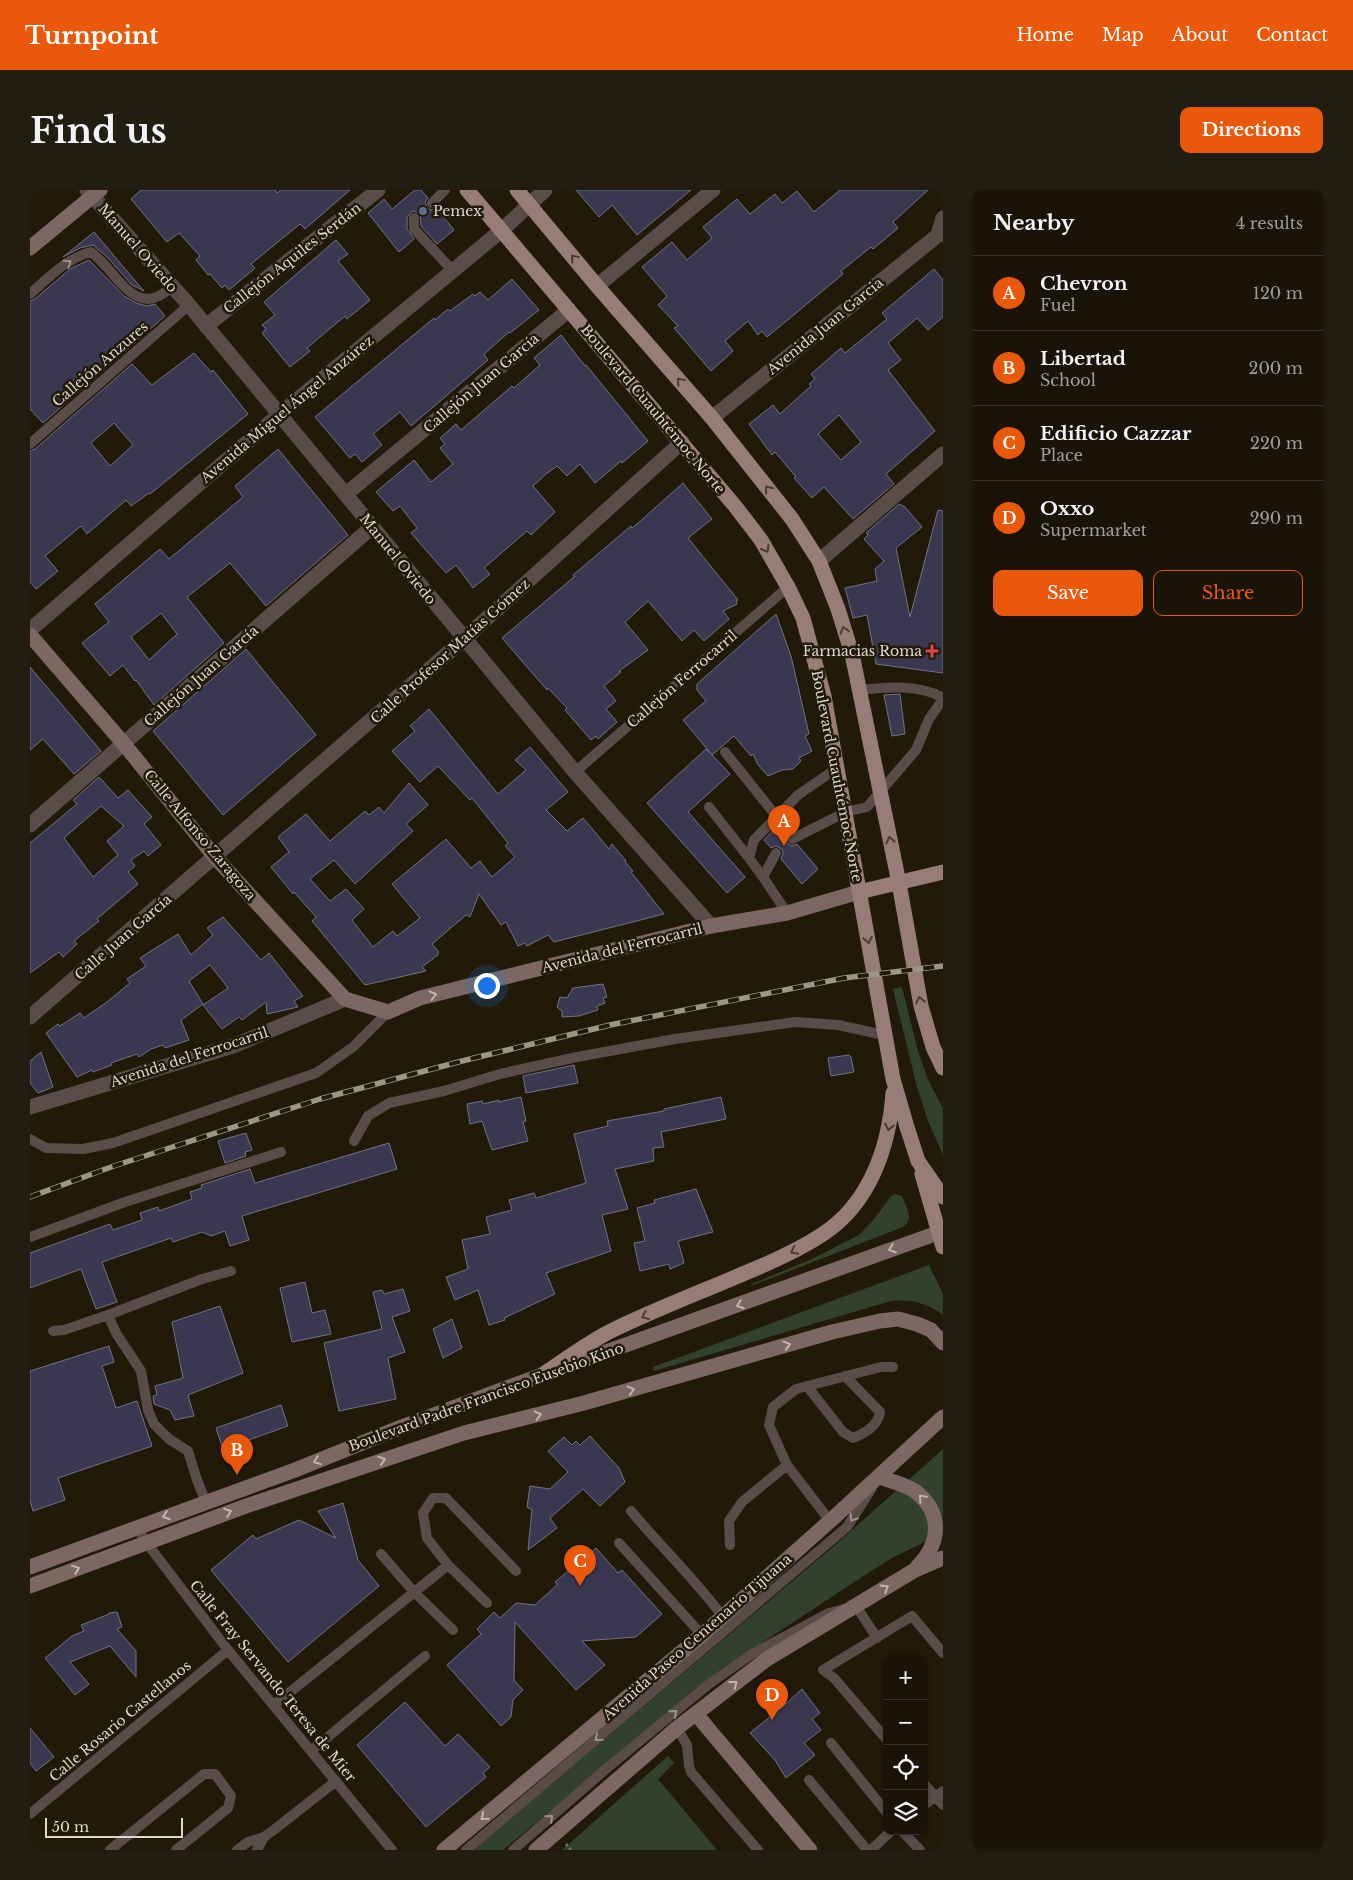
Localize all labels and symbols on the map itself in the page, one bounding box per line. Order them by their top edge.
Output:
street label: Callejón Aquiles Serdán [220,198,365,317]
street label: Manuel Oviedo [95,200,181,296]
place label: Pemex [433,202,482,220]
marker: Pemex [417,205,429,217]
one-way arrow [570,255,579,264]
one-way arrow [62,260,71,269]
street label: Avenida Juan Garcia [762,273,887,379]
street label: Callejón Anzures [48,317,152,411]
street label: Boulevard Cuauhtémoc Norte [577,321,729,497]
street label: Callejón Juan García [419,329,543,437]
street label: Avenida Miguel Ángel Anzúrez [196,331,377,487]
one-way arrow [677,378,686,387]
one-way arrow [765,485,774,494]
street label: Manuel Oviedo [356,510,440,608]
one-way arrow [760,544,770,553]
street label: Calle Profesor Matías Gómez [367,574,534,727]
street label: Callejón Juan García [140,621,262,731]
street label: Callejón Ferrocarril [623,626,741,732]
one-way arrow [840,627,850,635]
place label: Farmacias Roma [803,642,922,660]
marker: Farmacias Roma [926,645,938,657]
street label: Boulevard Cuauhtémoc Norte [808,668,866,884]
street label: Calle Alfonso Zaragoza [140,766,260,904]
pin: A [768,805,800,846]
one-way arrow [885,836,896,845]
street label: Calle Juan García [71,890,175,984]
street label: Avenida del Ferrocarril [539,919,705,977]
one-way arrow [862,936,872,945]
your location [474,973,500,999]
one-way arrow [428,990,436,1000]
one-way arrow [916,996,926,1004]
street label: Avenida del Ferrocarril [107,1023,271,1091]
one-way arrow [884,1123,894,1132]
one-way arrow [889,1243,897,1253]
one-way arrow [790,1245,799,1255]
one-way arrow [736,1299,744,1309]
one-way arrow [641,1310,650,1321]
street label: Boulevard Padre Francisco Eusebio Kino [346,1339,626,1455]
one-way arrow [782,1340,791,1351]
one-way arrow [626,1385,635,1396]
one-way arrow [533,1410,542,1421]
pin: B [221,1434,253,1475]
one-way arrow [313,1455,322,1465]
one-way arrow [377,1455,386,1465]
one-way arrow [919,1495,928,1504]
one-way arrow [223,1508,232,1518]
one-way arrow [163,1510,171,1520]
one-way arrow [850,1512,859,1521]
pin: C [564,1545,596,1586]
street label: Avenida Paseo Centenario Tijuana [598,1550,795,1725]
one-way arrow [71,1564,79,1574]
street label: Calle Fray Servando Teresa de Mier [186,1577,360,1786]
one-way arrow [880,1584,889,1594]
street label: Calle Rosario Castellanos [45,1656,195,1786]
pin: D [756,1679,788,1720]
one-way arrow [728,1682,737,1690]
one-way arrow [668,1710,677,1719]
one-way arrow [595,1733,604,1741]
one-way arrow [481,1811,490,1820]
scale bar [45,1815,182,1838]
one-way arrow [544,1815,553,1824]

